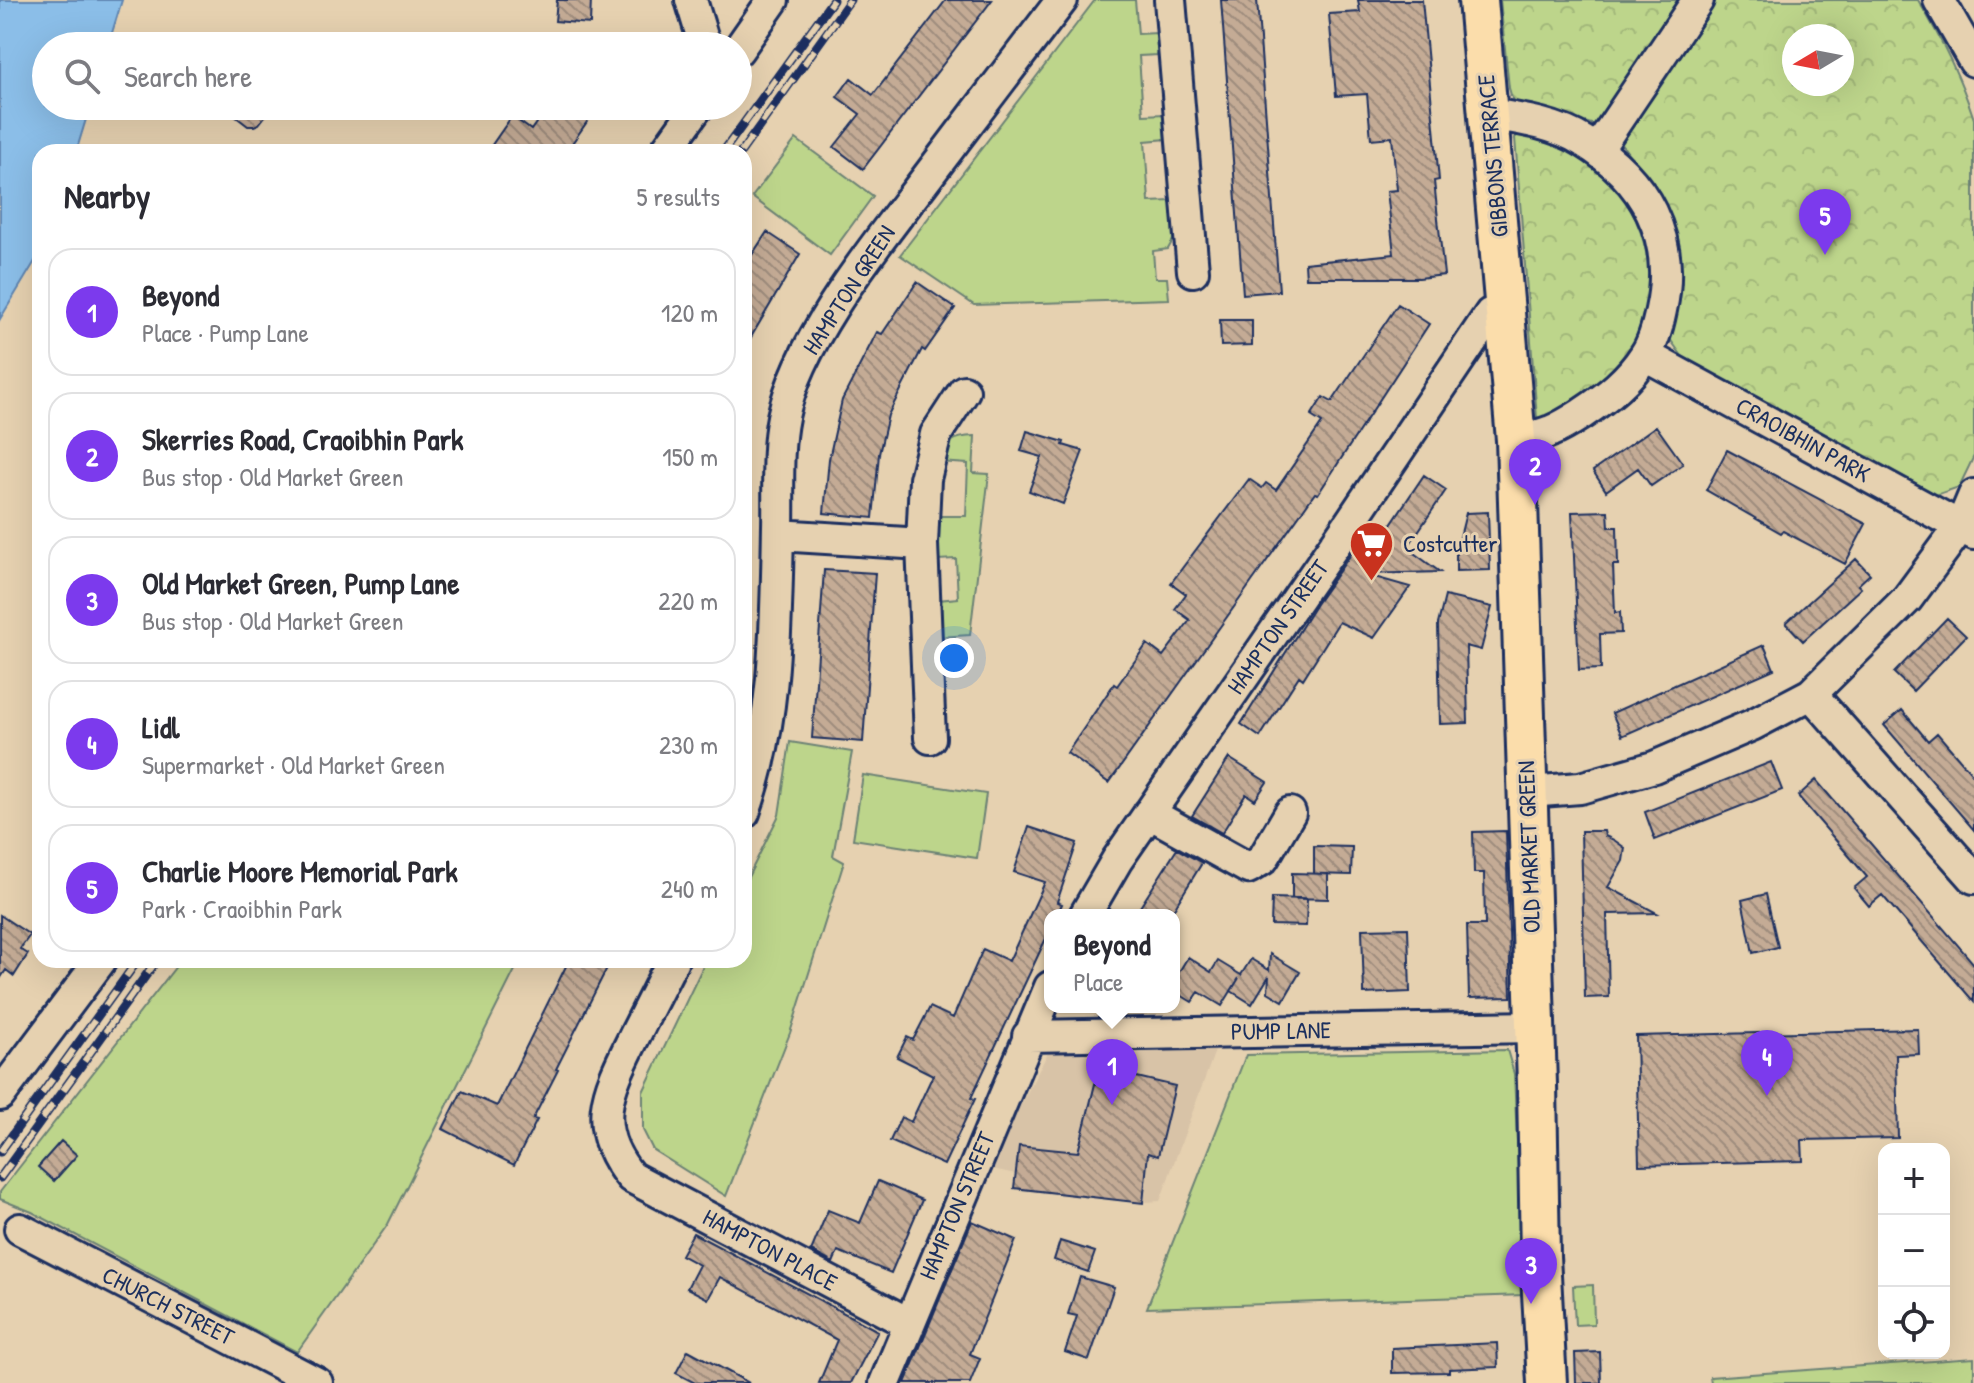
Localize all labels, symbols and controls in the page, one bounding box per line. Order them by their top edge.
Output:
north arrow [1782,24,1854,96]
search box [32,32,752,120]
icon: search [60,54,104,98]
text: Search here [124,56,252,96]
street label: GIBBONS TERRACE [1469,73,1515,239]
text: Nearby [64,173,150,219]
text: 5 results [636,179,720,214]
pin: 5 [1799,189,1851,255]
street label: HAMPTON GREEN [794,219,902,360]
text: Beyond [142,275,219,315]
text: 1 [87,295,97,330]
text: 120 m [661,295,718,330]
text: Place · Pump Lane [142,315,309,350]
street label: CRAOIBHIN PARK [1731,389,1877,489]
text: Skerries Road, Craoibhin Park [142,419,463,459]
text: 2 [86,439,98,474]
text: 150 m [662,439,718,474]
pin: 2 [1509,439,1561,505]
text: Bus stop · Old Market Green [142,459,403,494]
supermarket icon: Costcutter [1348,520,1396,583]
place label: Costcutter [1403,527,1498,559]
street label: HAMPTON STREET [1219,552,1336,700]
text: Old Market Green, Pump Lane [142,563,459,603]
text: 3 [86,583,98,618]
text: 220 m [658,583,718,618]
text: Bus stop · Old Market Green [142,603,403,638]
your location [934,638,974,678]
text: Lidl [142,707,180,747]
text: 4 [87,727,97,762]
text: 230 m [659,727,718,762]
text: Supermarket · Old Market Green [142,747,445,782]
street label: OLD MARKET GREEN [1509,760,1547,934]
text: Charlie Moore Memorial Park [142,851,458,891]
text: 5 [87,871,98,906]
text: 240 m [661,871,718,906]
text: Park · Craoibhin Park [142,891,342,926]
popup [1044,909,1180,1013]
text: Beyond [1073,924,1151,964]
text: Place [1073,964,1123,999]
street label: PUMP LANE [1231,1013,1332,1047]
pin: 4 [1741,1030,1793,1096]
pin: 1 [1086,1039,1138,1105]
street label: HAMPTON STREET [911,1126,1002,1284]
map controls [1878,1143,1950,1359]
button: + [1878,1143,1950,1215]
street label: HAMPTON PLACE [698,1200,843,1298]
button: − [1878,1215,1950,1287]
pin: 3 [1505,1238,1557,1304]
street label: CHURCH STREET [97,1258,241,1352]
button: locate [1878,1287,1950,1359]

